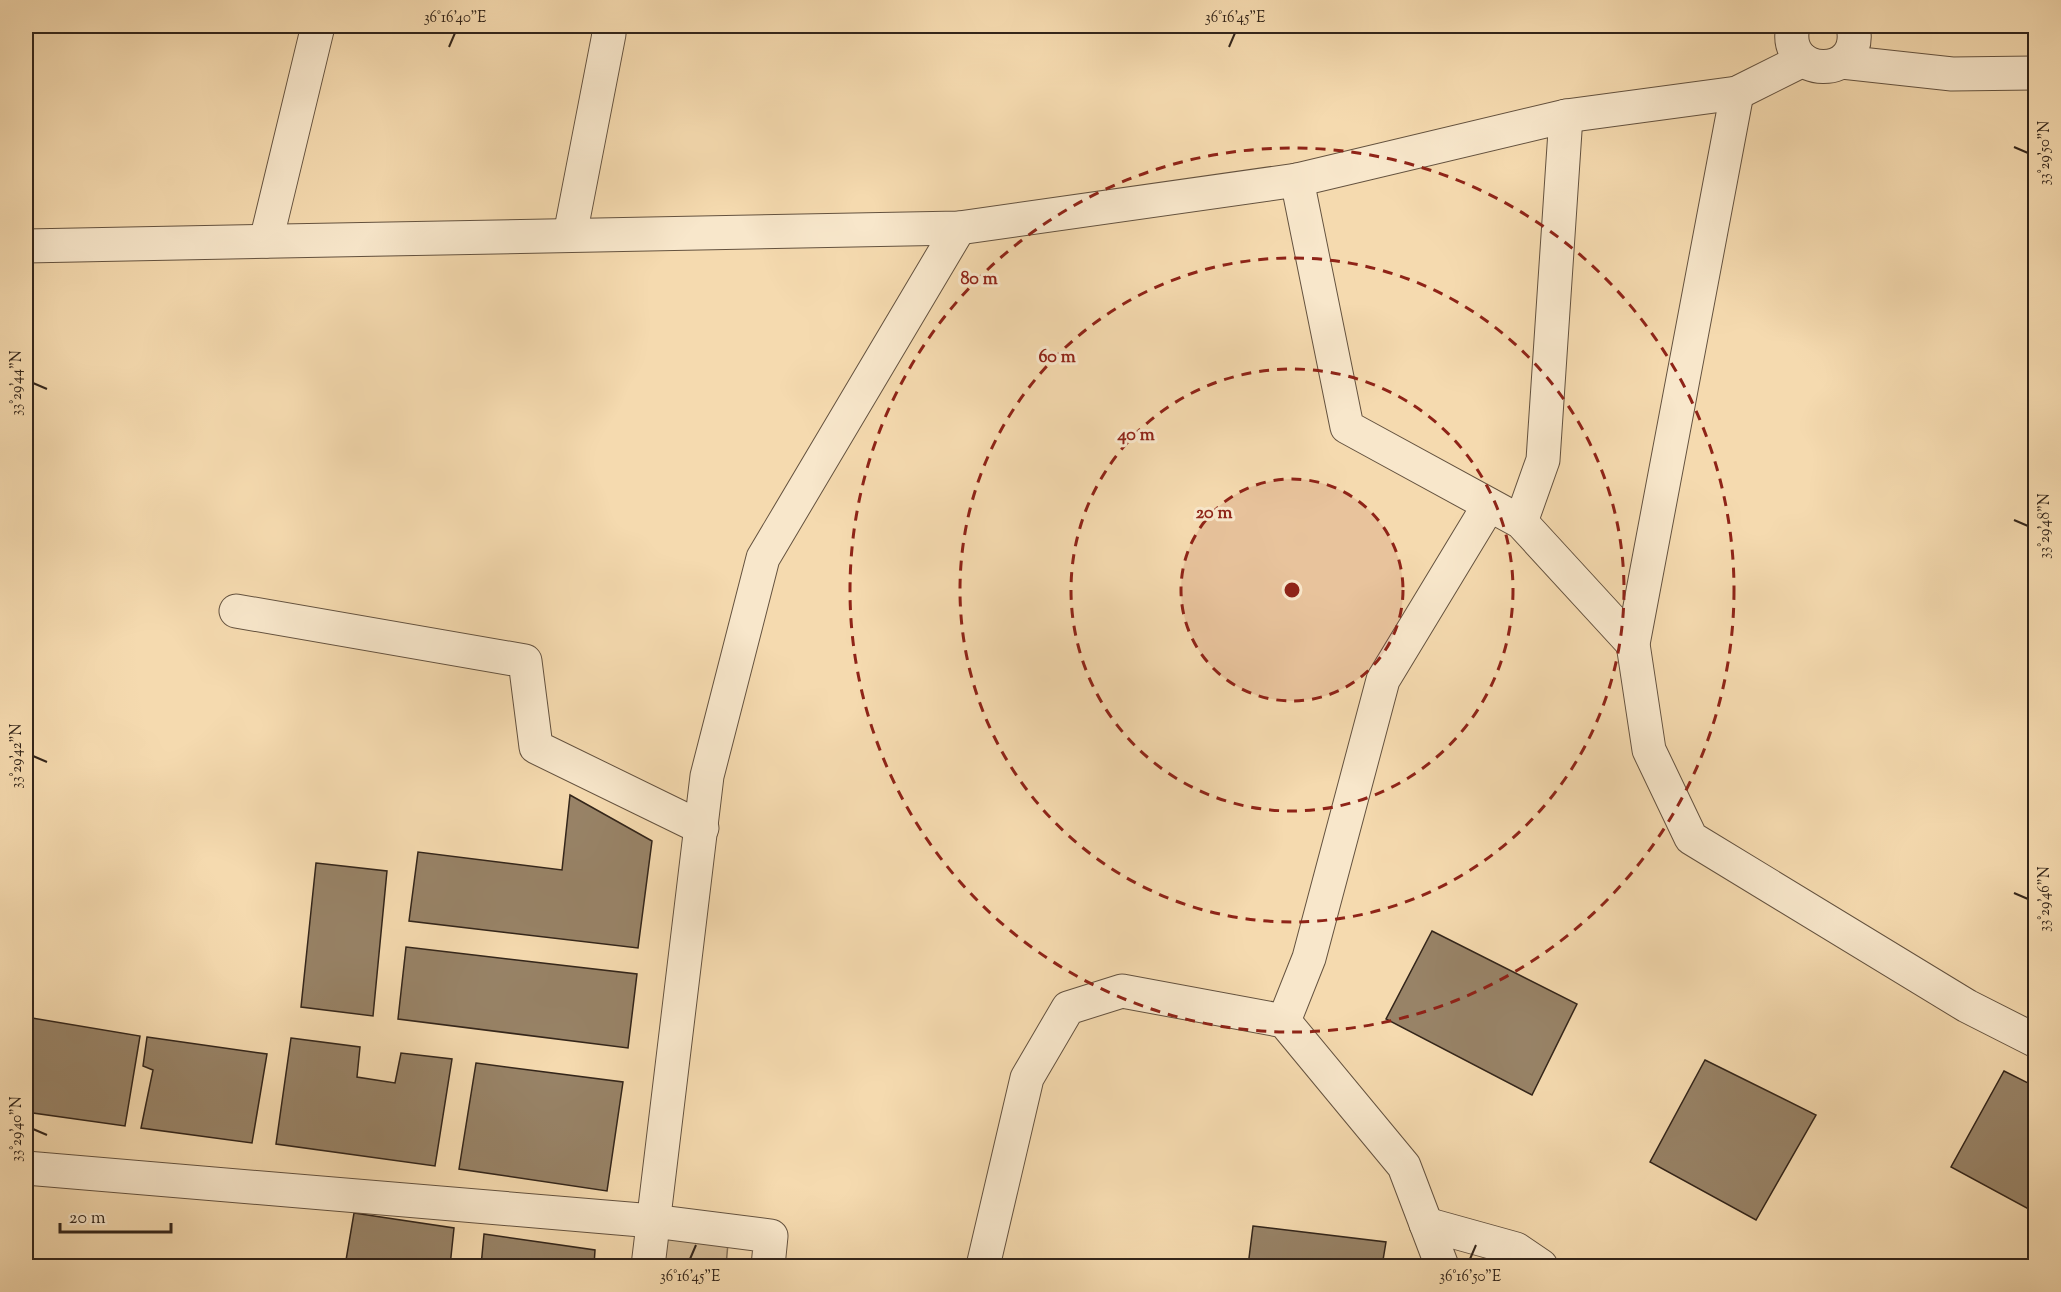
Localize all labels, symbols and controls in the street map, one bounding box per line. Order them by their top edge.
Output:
text: 36°16'40"E [424,8,486,29]
text: 36°16'45"E [1205,8,1265,29]
text: 33°29'50"N [2035,121,2056,185]
text: 80 m [960,267,998,293]
text: 60 m [1038,345,1076,371]
text: 33°29'44"N [7,350,28,416]
text: 40 m [1116,423,1155,449]
text: 33°29'48"N [2035,493,2056,559]
text: 20 m [1196,501,1232,527]
centre of rings [1282,580,1302,600]
text: 33°29'42"N [7,724,28,788]
text: 33°29'46"N [2035,866,2056,932]
text: 33°29'40"N [7,1096,28,1162]
scale bar [60,1196,171,1234]
text: 20 m [69,1206,106,1232]
text: 36°16'45"E [660,1267,720,1288]
text: 36°16'50"E [1439,1267,1501,1288]

